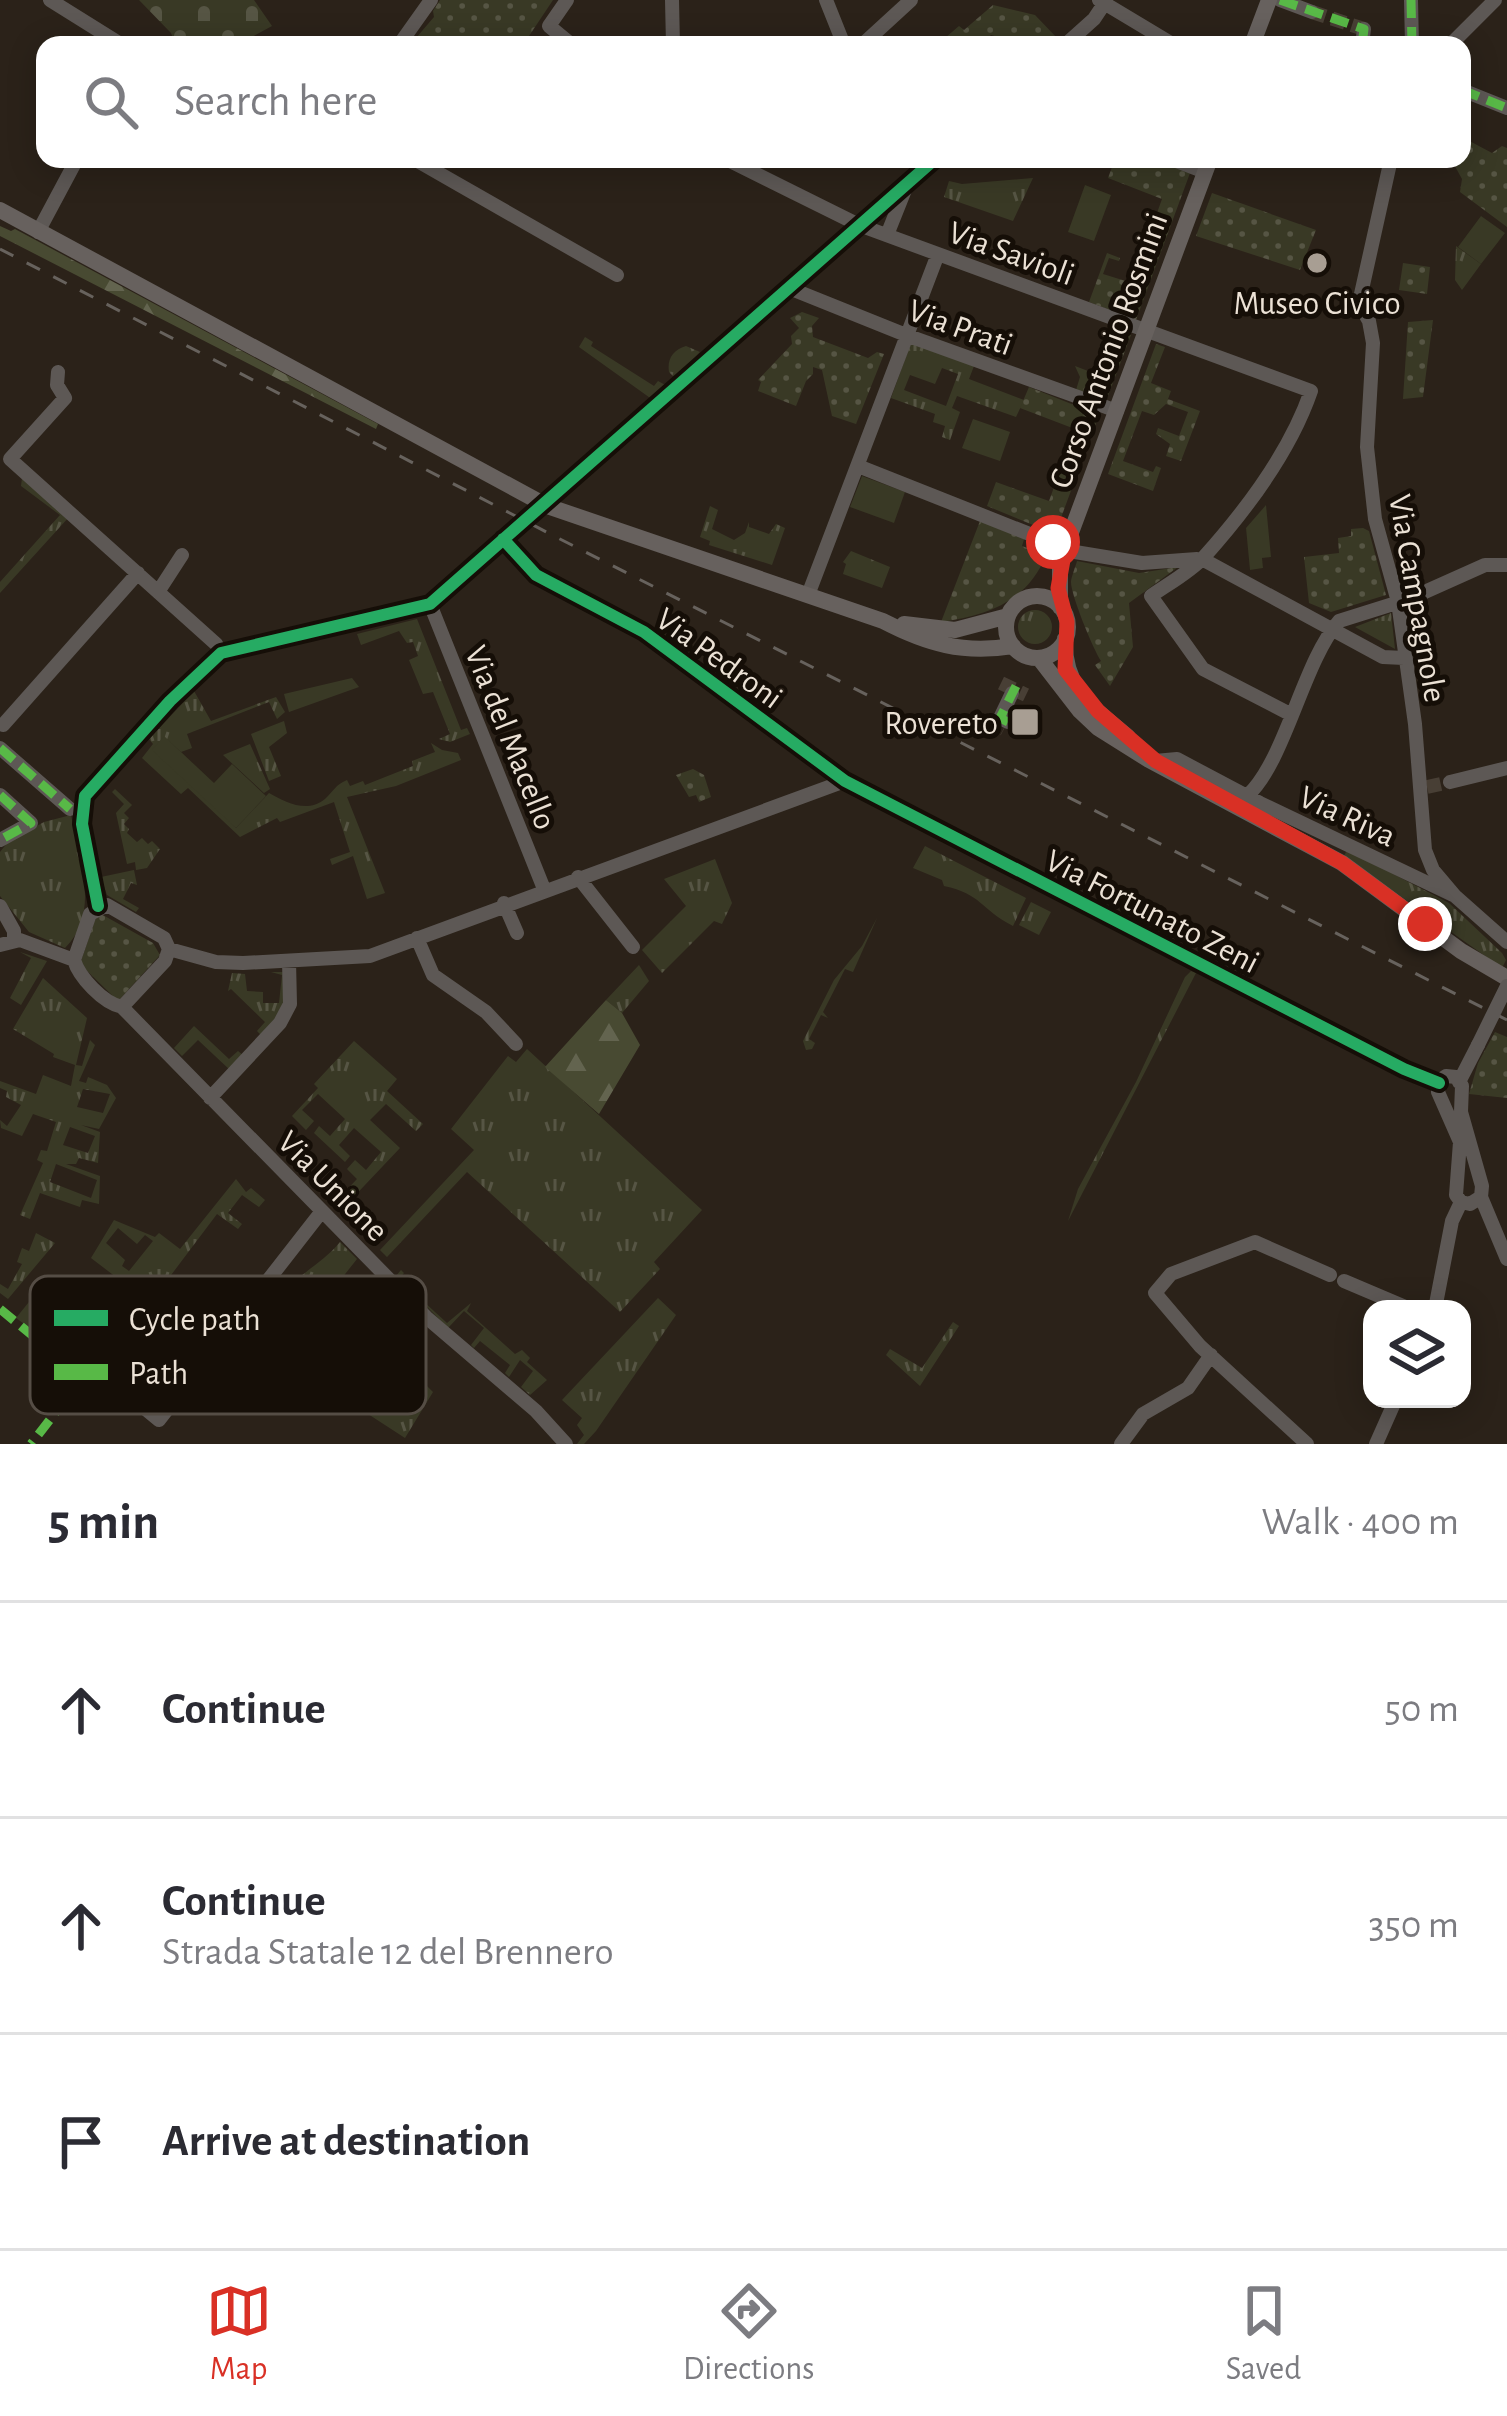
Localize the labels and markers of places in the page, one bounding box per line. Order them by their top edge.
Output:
marker: Museo Civico [1304,250,1330,276]
place label: Museo Civico [1233,288,1401,321]
marker: Rovereto [1009,706,1041,738]
place label: Rovereto [884,708,998,741]

